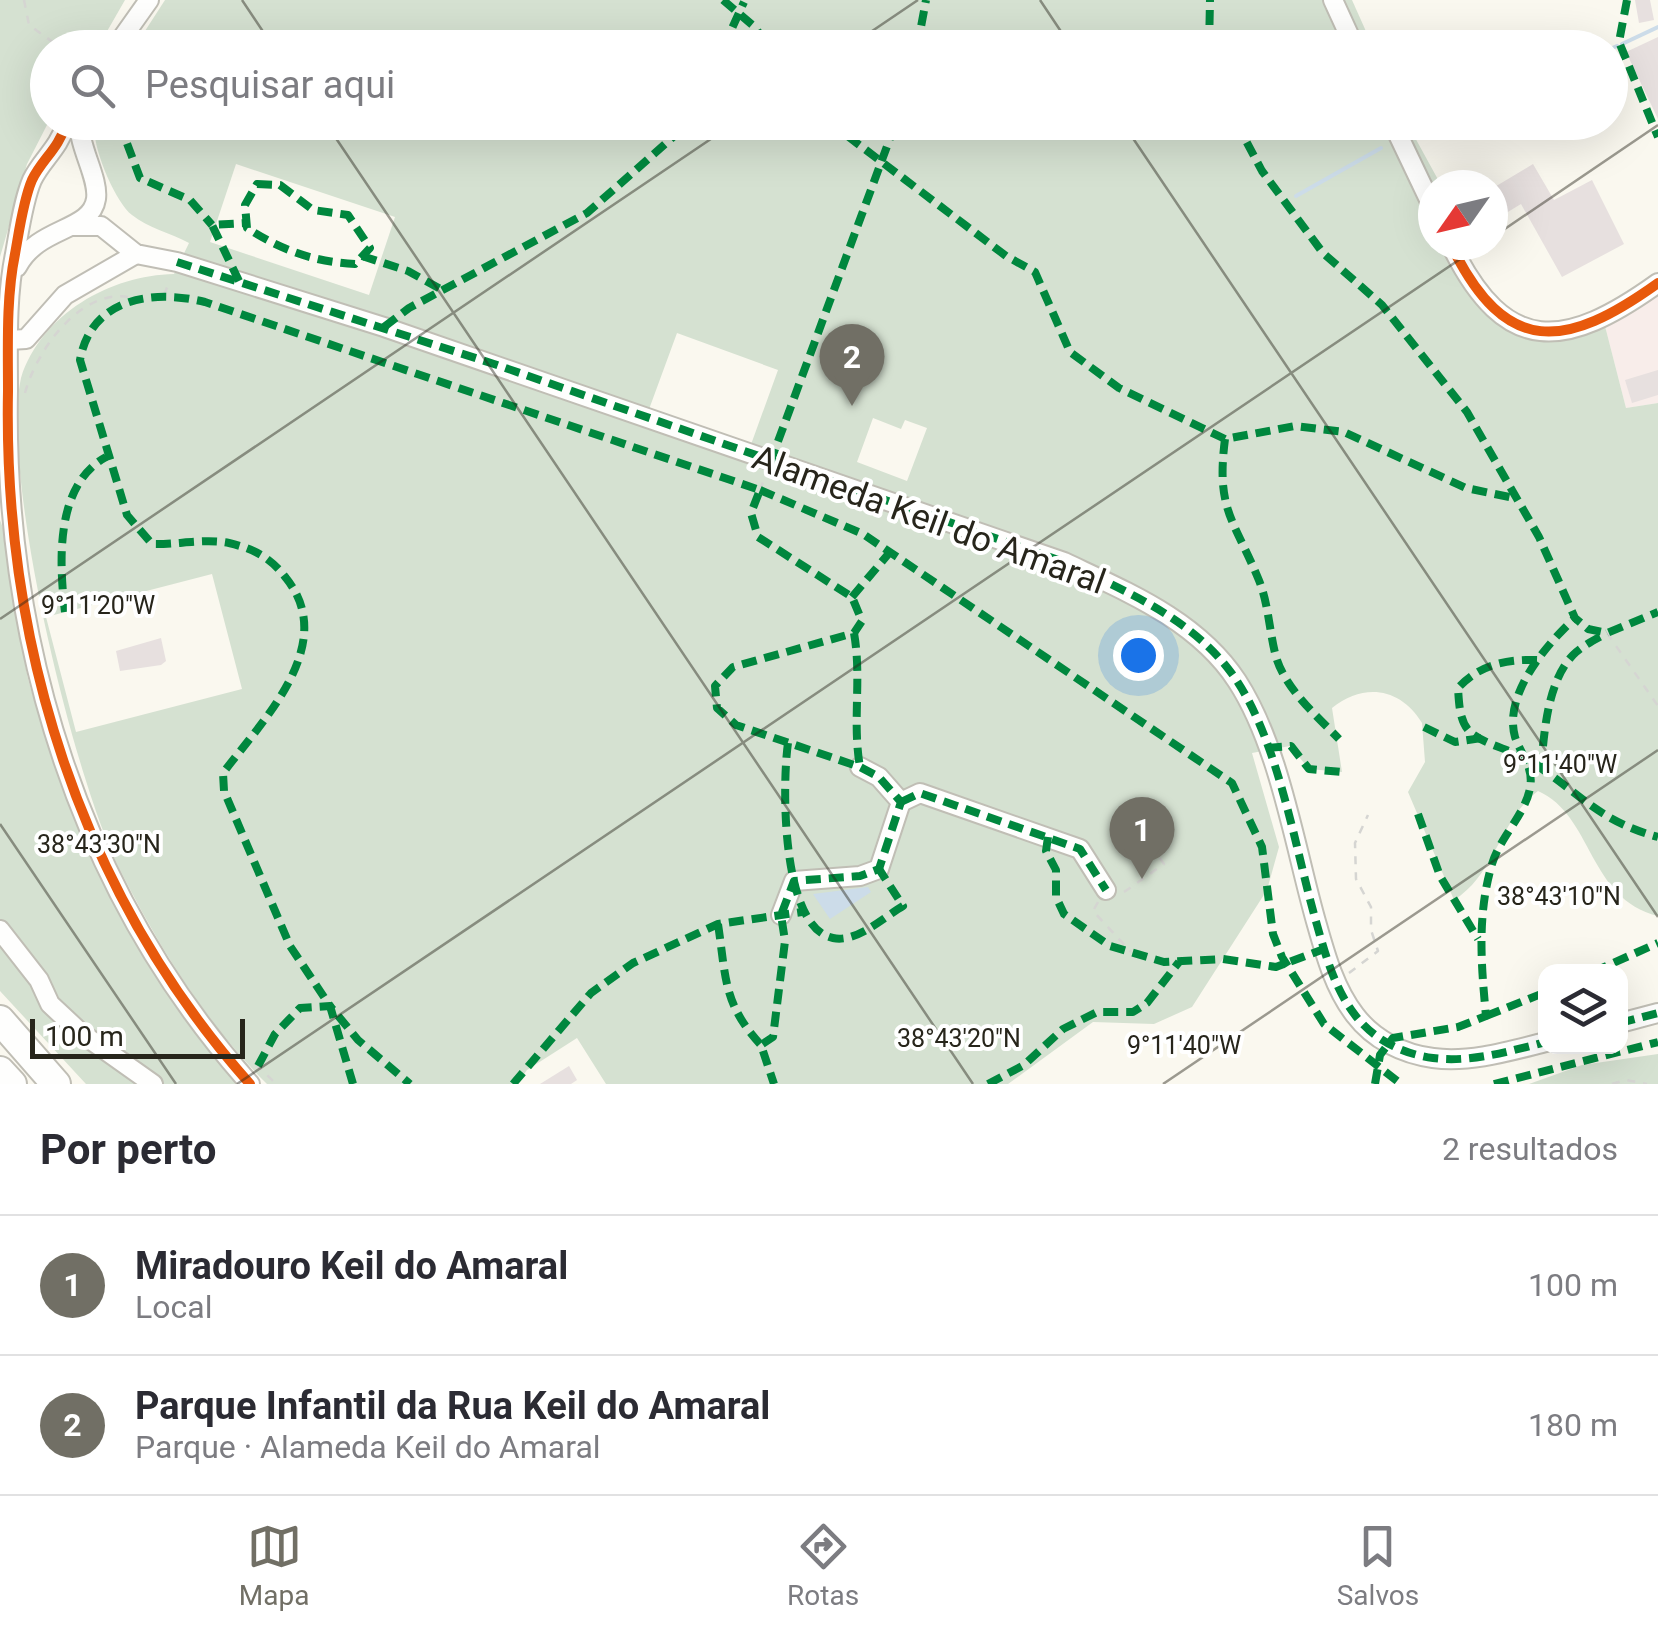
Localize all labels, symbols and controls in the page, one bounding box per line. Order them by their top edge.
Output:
search box [30,30,1628,140]
icon: search [65,58,120,113]
text: Pesquisar aqui [145,63,395,107]
north arrow [1418,170,1508,260]
pin: 2 [820,324,884,406]
street label: Alameda Keil do Amaral [747,437,1111,603]
text: 9°11'20"W [41,591,155,620]
your location [1113,630,1164,681]
text: 9°11'40"W [1503,750,1617,779]
pin: 1 [1110,796,1174,879]
text: 38°43'30"N [37,830,161,859]
text: 38°43'10"N [1497,882,1621,911]
map controls [1538,964,1628,1054]
button: layers [1538,964,1628,1054]
scale bar [30,1014,245,1058]
text: 100 m [45,1020,124,1053]
text: 38°43'20"N [897,1024,1021,1053]
text: 9°11'40"W [1127,1031,1241,1060]
text: Por perto [40,1125,216,1174]
text: 2 resultados [1442,1130,1618,1168]
text: Miradouro Keil do Amaral [135,1244,568,1288]
text: 1 [63,1266,82,1304]
text: 100 m [1528,1266,1618,1304]
text: Local [135,1288,212,1326]
text: Parque Infantil da Rua Keil do Amaral [135,1384,770,1428]
text: 2 [63,1406,82,1444]
text: 180 m [1528,1406,1618,1444]
text: Parque · Alameda Keil do Amaral [135,1428,601,1466]
tab: Mapa [239,1519,309,1612]
tab: Rotas [787,1519,859,1612]
tab: Salvos [1337,1519,1419,1612]

